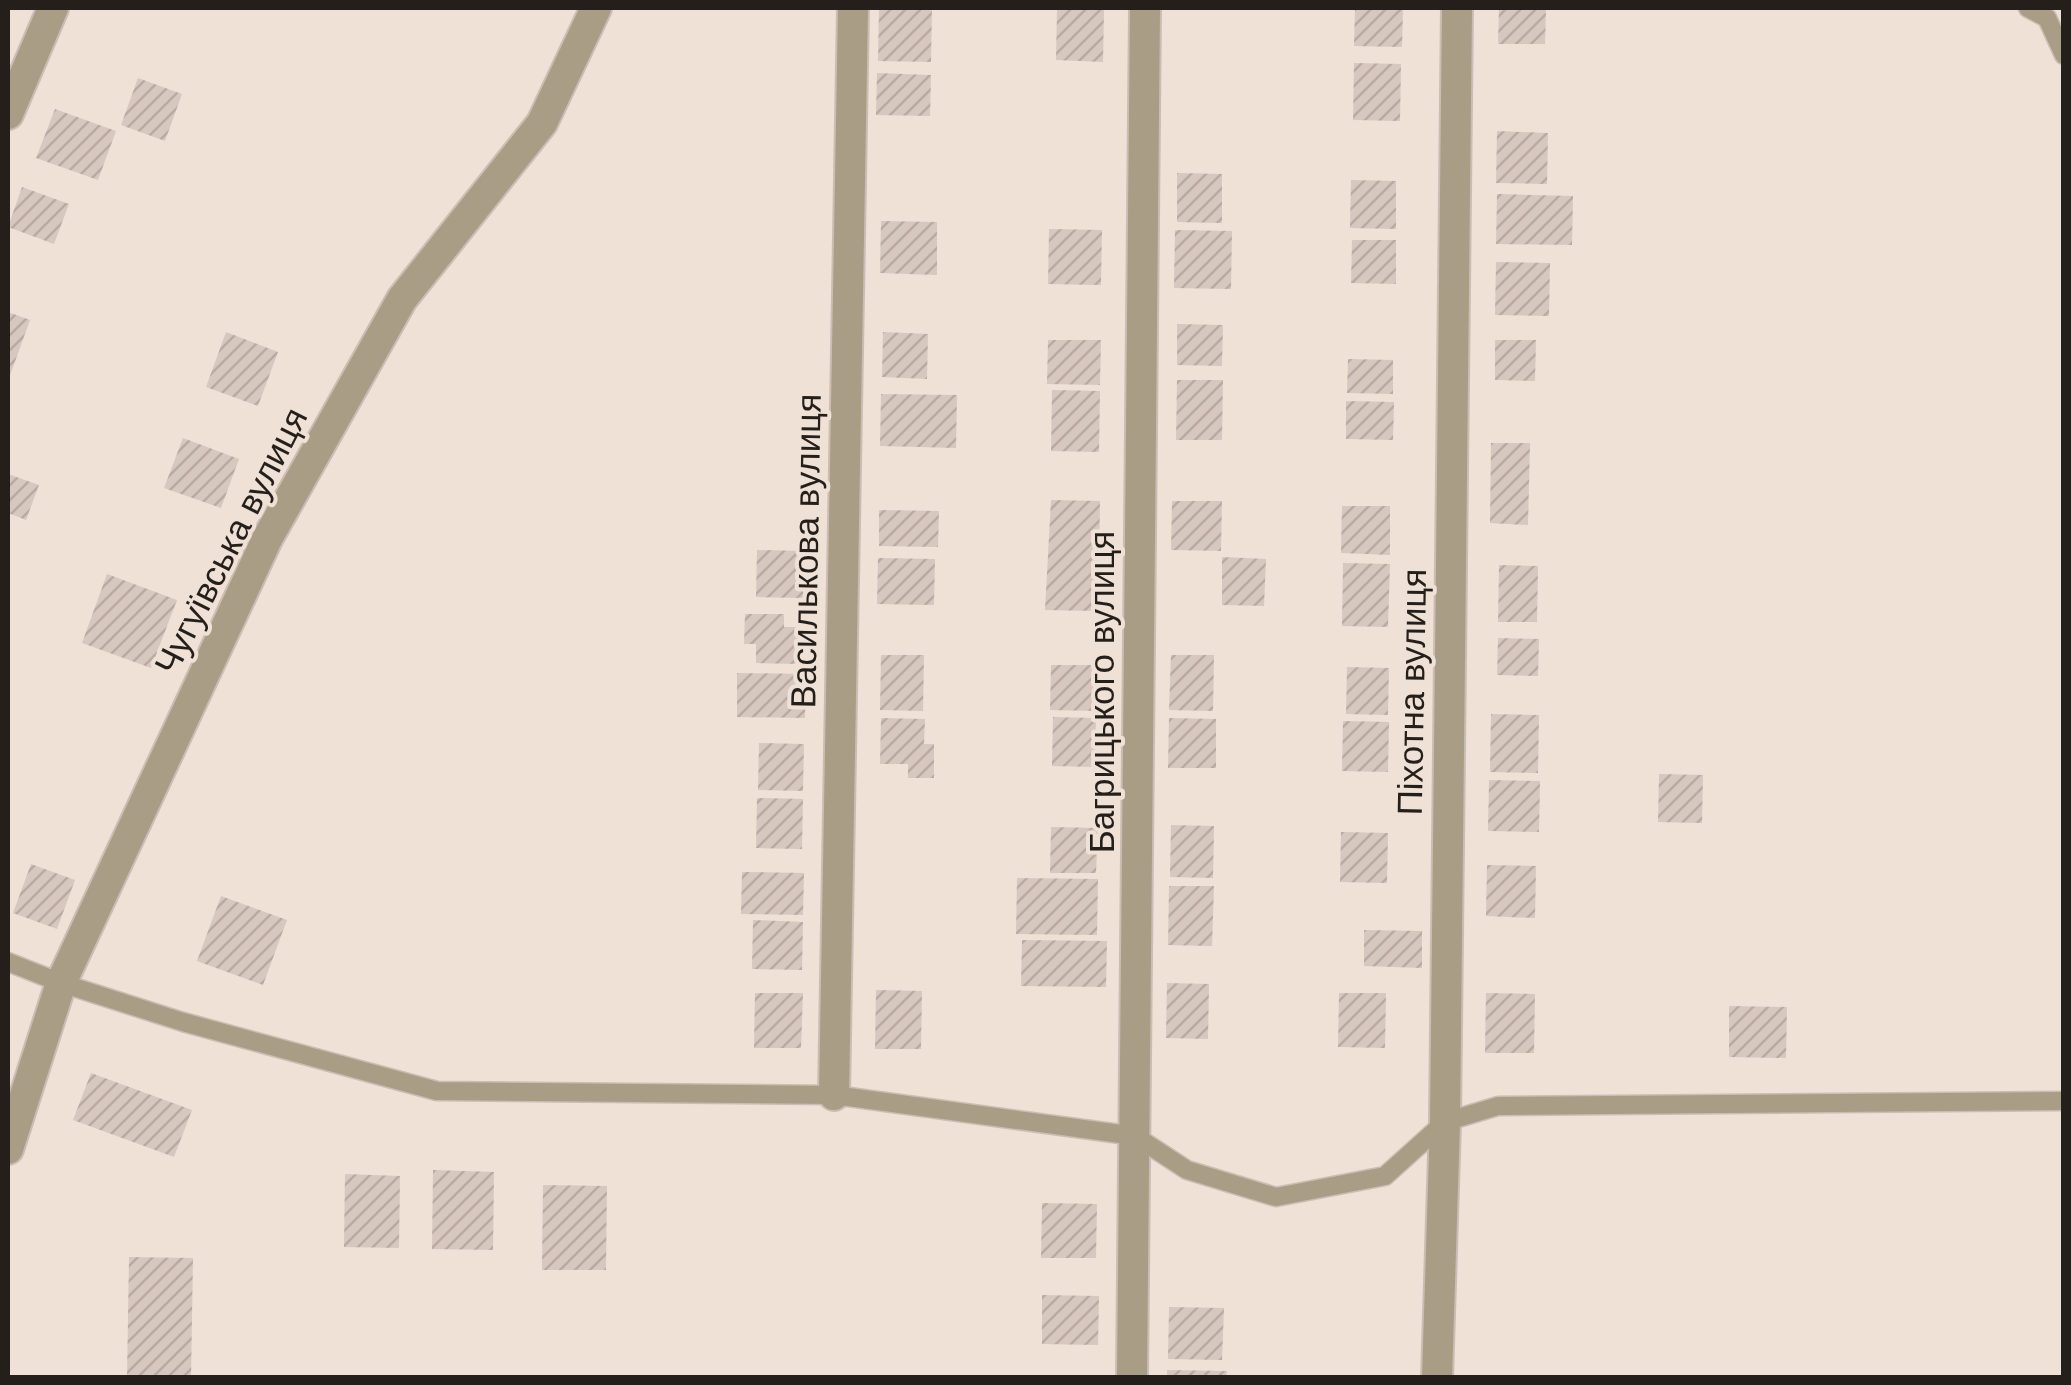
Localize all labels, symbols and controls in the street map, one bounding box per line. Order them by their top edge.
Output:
street label: Василькова вулиця [783,393,828,709]
street label: Чугуївська вулиця [147,401,315,680]
street label: Багрицького вулиця [1082,531,1121,853]
street label: Піхотна вулиця [1390,568,1433,816]

